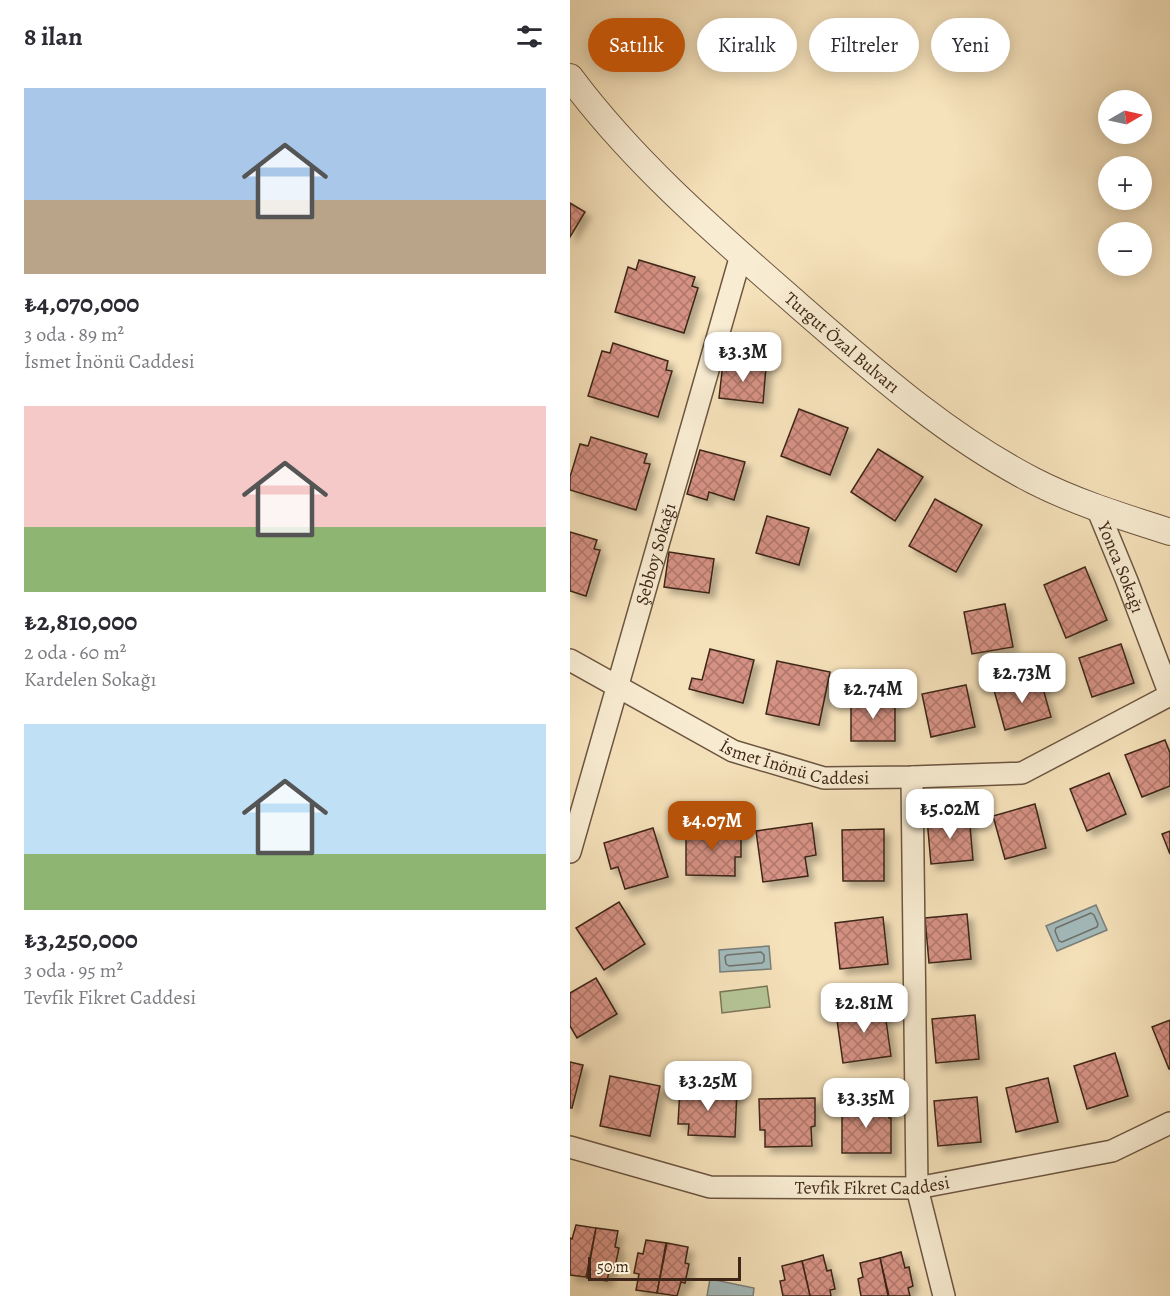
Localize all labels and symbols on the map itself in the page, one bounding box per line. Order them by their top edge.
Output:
north arrow [1098,90,1152,144]
street label: Turgut Özal Bulvarı [779,287,905,399]
pin: ₺3.3M [701,332,785,383]
street label: Şebboy Sokağı [629,500,681,608]
street label: Yonca Sokağı [1092,517,1150,616]
pin: ₺2.73M [973,653,1071,704]
pin: ₺2.74M [824,669,922,720]
street label: İsmet İnönü Caddesi [715,734,869,790]
pin: ₺5.02M [901,789,999,840]
pin: ₺4.07M [663,801,761,852]
pin: ₺2.81M [815,983,913,1034]
pin: ₺3.25M [659,1061,757,1112]
pin: ₺3.35M [817,1078,915,1129]
street label: Tevfik Fikret Caddesi [795,1170,952,1200]
scale bar [588,1254,741,1282]

